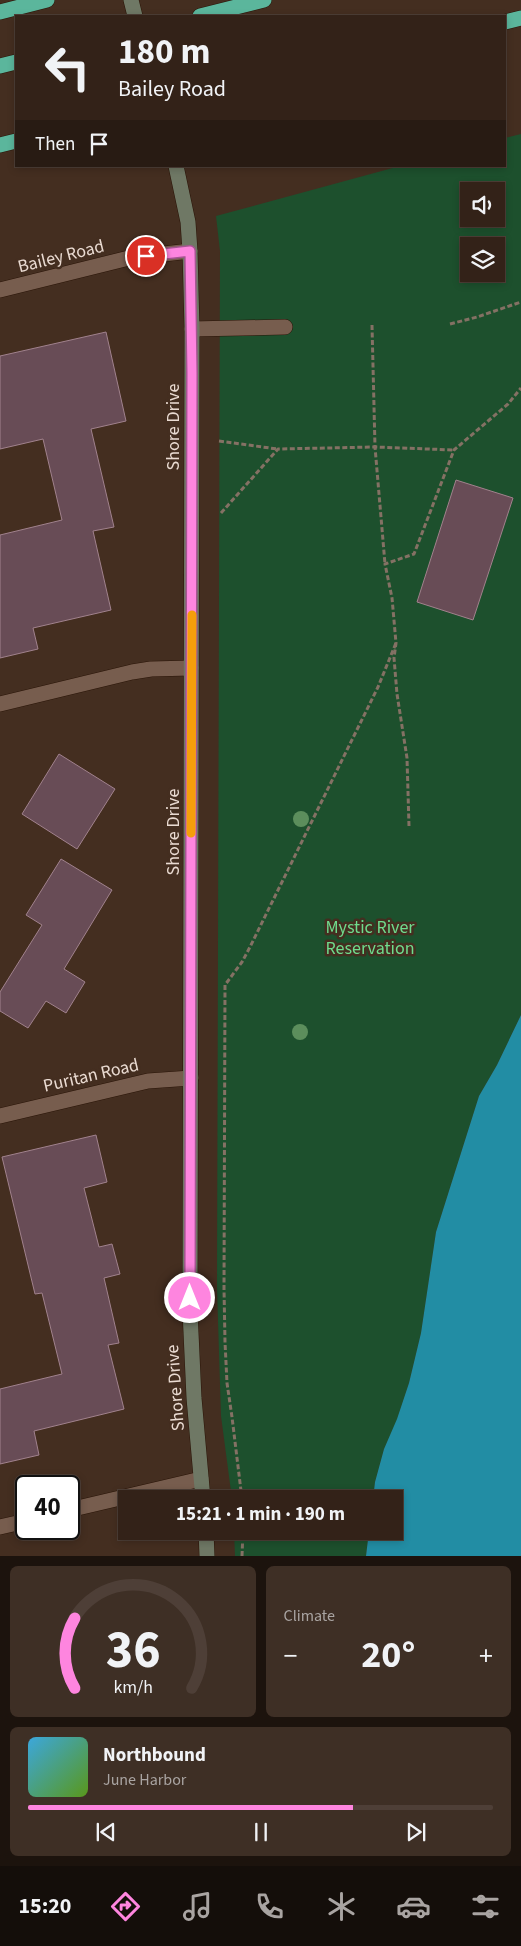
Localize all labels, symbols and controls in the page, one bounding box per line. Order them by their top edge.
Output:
text: 180 m [118,27,210,77]
icon: left [35,35,100,100]
text: Bailey Road [118,73,226,105]
icon: arrive [85,130,113,158]
text: Then [35,131,75,158]
map controls [460,182,505,282]
button: sound [460,182,505,227]
street label: Bailey Road [15,234,107,279]
pin [125,235,167,277]
button: layers [460,237,505,282]
icon: arrive [132,242,160,270]
street label: Shore Drive [161,384,186,470]
street label: Shore Drive [161,789,186,875]
park label: Mystic River Reservation [325,915,415,961]
street label: Puritan Road [41,1052,141,1099]
position arrow [163,1271,215,1323]
street label: Shore Drive [160,1344,191,1432]
speed limit sign: 40 [15,1475,80,1540]
text: 15:21 · 1 min · 190 m [176,1501,345,1528]
text: Climate [284,1605,335,1627]
text: 36 [105,1614,160,1688]
text: 20° [361,1628,415,1682]
text: − [284,1636,297,1676]
text: + [479,1636,493,1676]
text: km/h [113,1675,153,1700]
text: Northbound [103,1742,206,1769]
text: June Harbor [103,1769,186,1791]
icon: previous [92,1818,120,1846]
icon: pause [247,1818,275,1846]
icon: next [402,1818,430,1846]
icon: directions [108,1889,143,1924]
icon: music [180,1889,215,1924]
icon: phone [252,1889,287,1924]
icon: climate [324,1889,359,1924]
icon: car [396,1889,431,1924]
icon: filters [468,1889,503,1924]
text: 15:20 [18,1890,72,1922]

